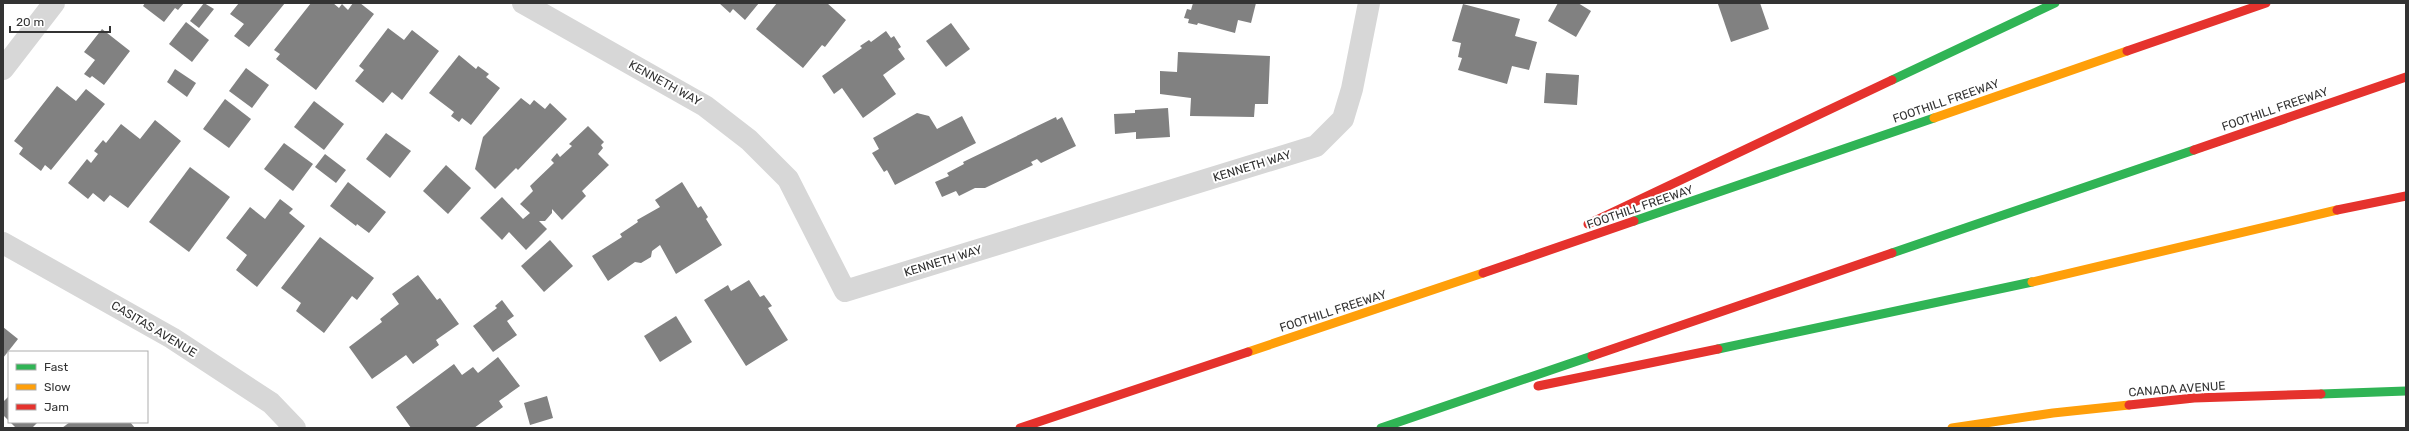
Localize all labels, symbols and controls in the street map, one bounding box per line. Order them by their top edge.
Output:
scale bar [10,8,110,34]
text: 20 m [16,15,44,29]
street label: KENNETH WAY [626,57,704,109]
street label: FOOTHILL FREEWAY [1891,76,2001,126]
street label: FOOTHILL FREEWAY [2220,84,2330,134]
street label: KENNETH WAY [1211,147,1293,185]
street label: FOOTHILL FREEWAY [1585,182,1695,232]
street label: KENNETH WAY [902,242,984,280]
street label: FOOTHILL FREEWAY [1278,287,1388,335]
street label: CASITAS AVENUE [109,298,199,360]
legend [8,351,148,423]
text: Fast [44,360,68,374]
street label: CANADA AVENUE [2128,379,2226,399]
text: Slow [44,380,71,394]
text: Jam [44,400,69,414]

